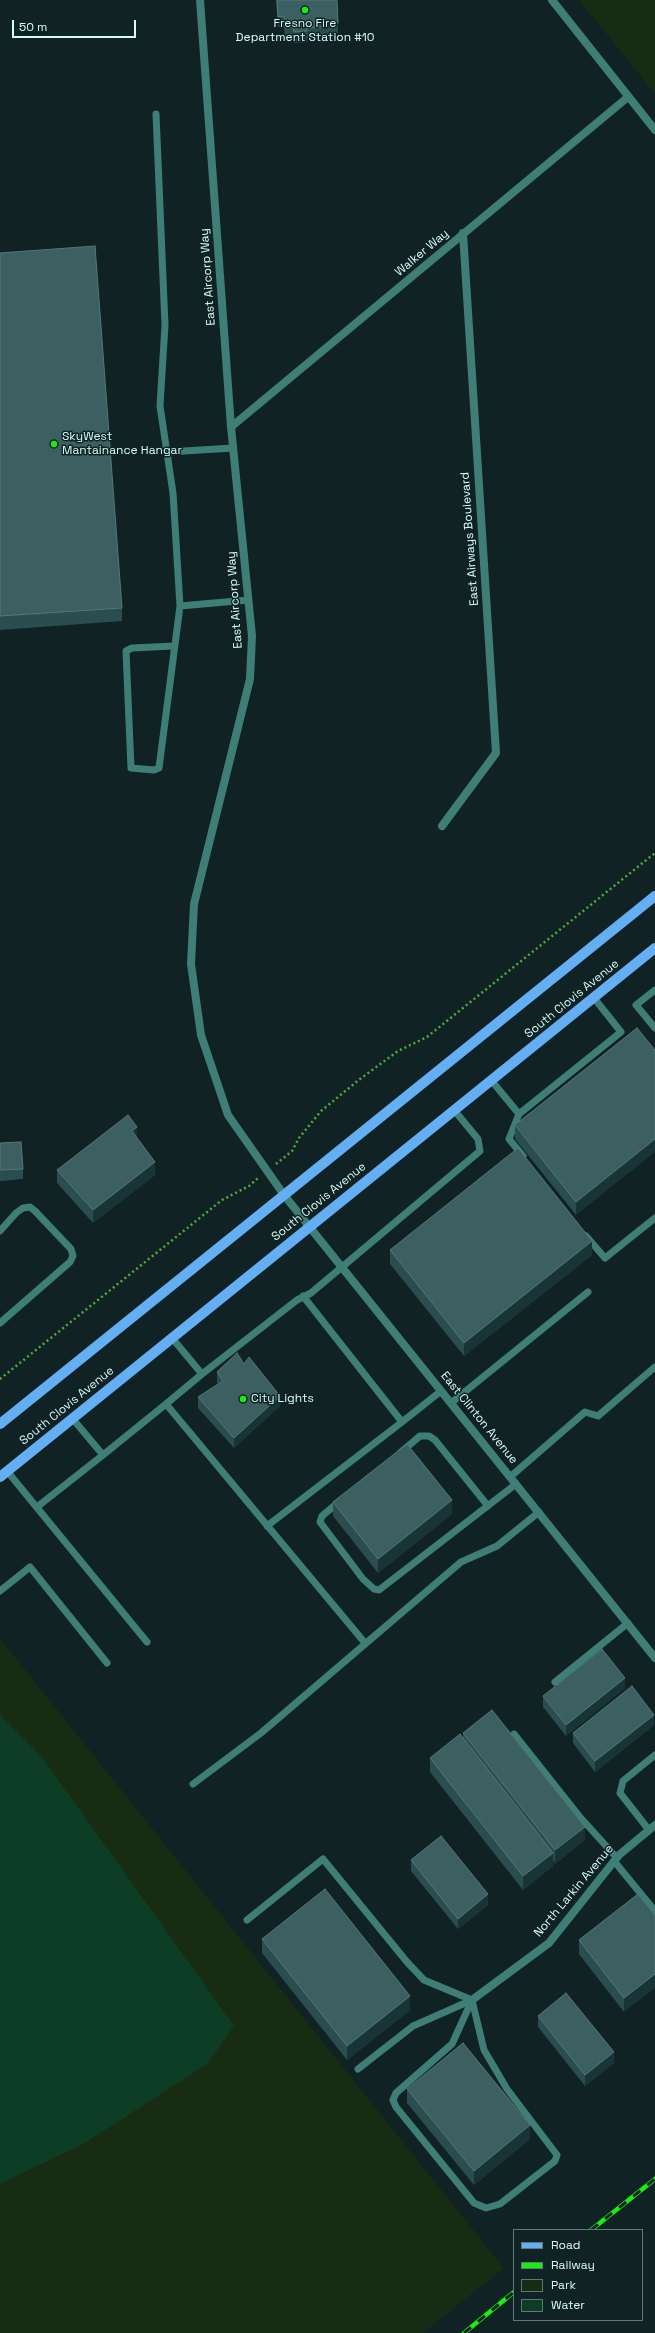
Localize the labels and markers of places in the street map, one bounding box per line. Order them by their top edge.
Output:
marker: Fresno Fire Department Station #10 [300,5,310,15]
place label: Fresno Fire Department Station #10 [236,17,374,45]
place label: SkyWest Mantainance Hangar [62,430,182,458]
marker: SkyWest Mantainance Hangar [49,439,59,449]
place label: City Lights [251,1392,314,1406]
marker: City Lights [238,1394,248,1404]

